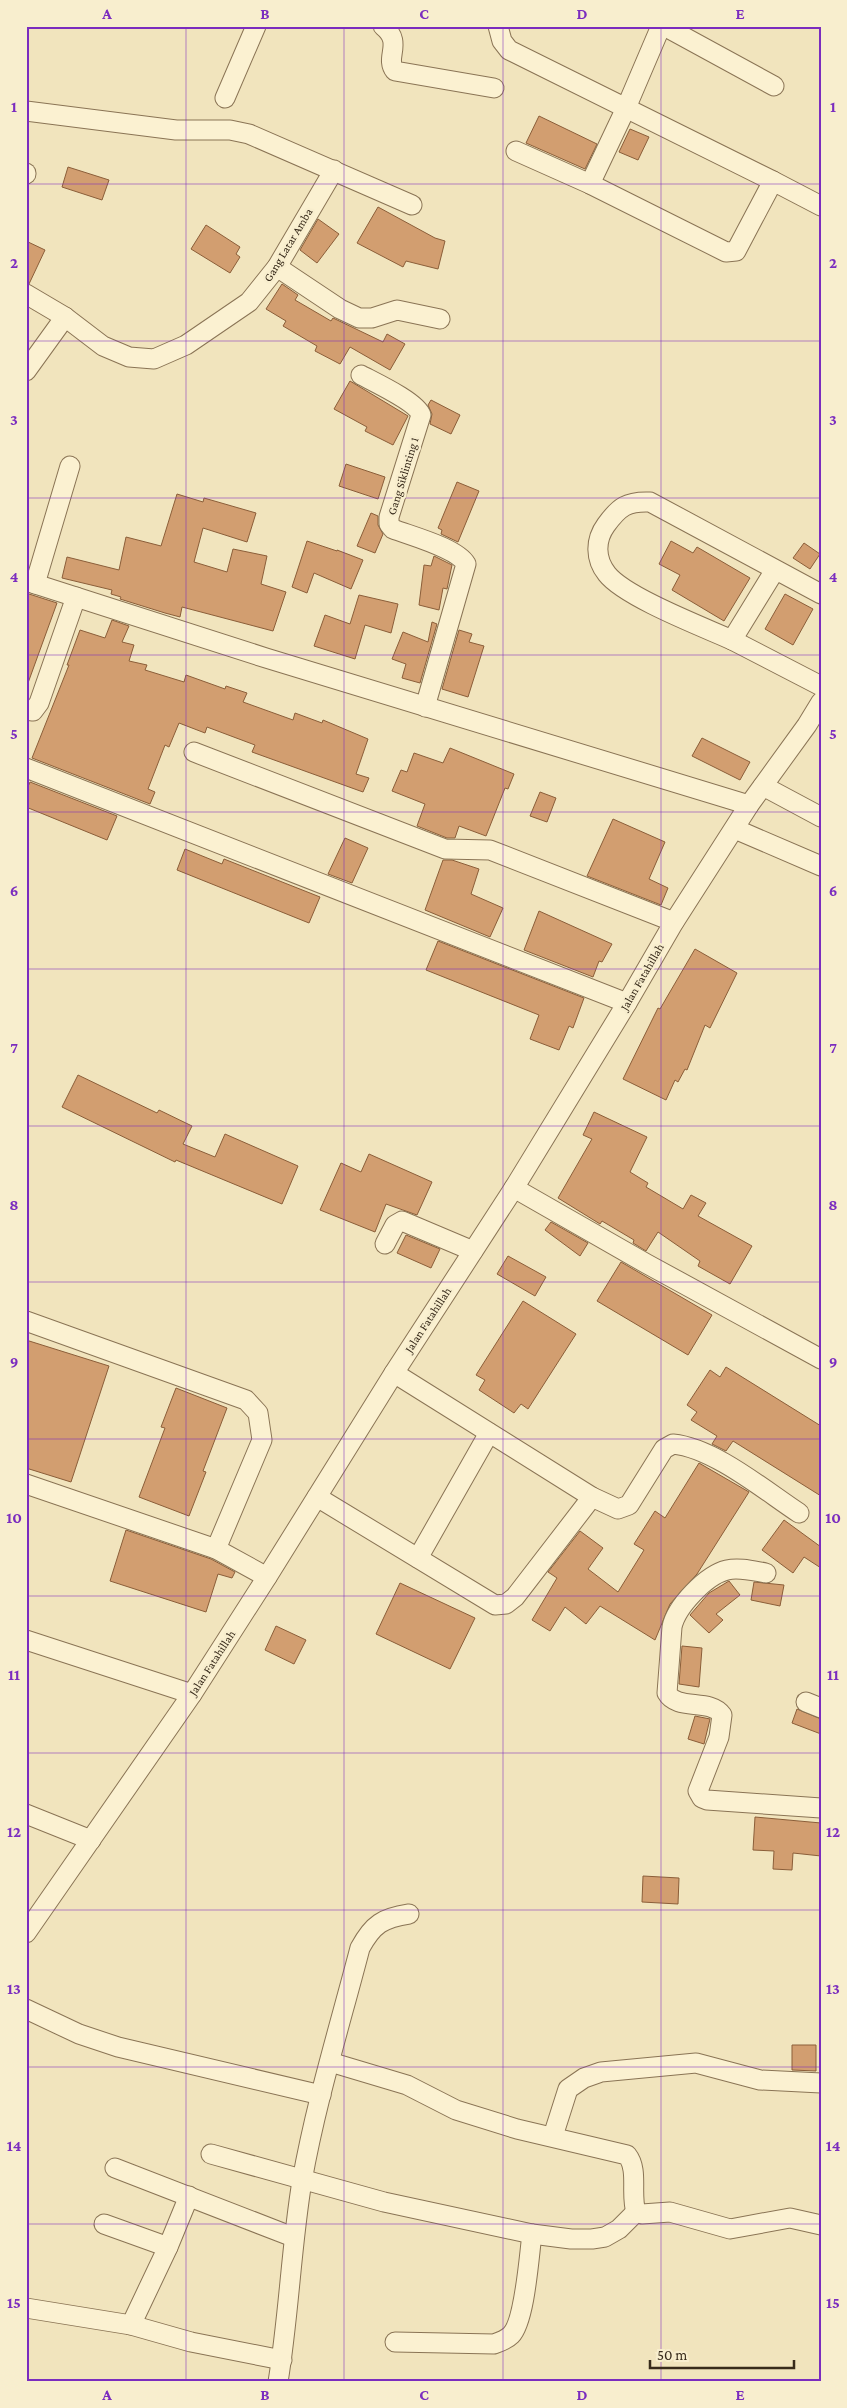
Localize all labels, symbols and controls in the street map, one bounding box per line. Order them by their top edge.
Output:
text: A [101,5,112,22]
text: B [260,5,270,22]
text: C [419,5,429,22]
text: D [576,5,588,22]
text: E [735,5,745,22]
text: 1 [11,98,17,115]
text: 1 [830,98,836,115]
street label: Gang Latar Amba [261,205,316,284]
text: 2 [10,254,18,271]
text: 2 [829,254,837,271]
text: 3 [10,411,18,428]
text: 3 [829,411,837,428]
street label: Gang Siklinting 1 [385,435,421,517]
text: 4 [10,568,19,585]
text: 4 [829,568,838,585]
text: 5 [10,725,18,742]
text: 5 [829,725,837,742]
text: 6 [10,882,18,899]
text: 6 [829,882,837,899]
street label: Jalan Fatahillah [617,941,667,1014]
text: 7 [10,1039,18,1056]
text: 7 [829,1039,837,1056]
text: 8 [9,1196,19,1213]
text: 8 [828,1196,838,1213]
street label: Jalan Fatahillah [401,1284,455,1356]
text: 9 [10,1353,18,1370]
text: 9 [829,1353,837,1370]
text: 10 [6,1509,22,1526]
text: 10 [825,1509,841,1526]
street label: Jalan Fatahillah [185,1627,239,1699]
text: 11 [8,1666,20,1683]
text: 11 [827,1666,839,1683]
text: 12 [7,1823,21,1840]
text: 12 [826,1823,840,1840]
text: 13 [7,1980,21,1997]
text: 13 [826,1980,840,1997]
text: 14 [7,2137,22,2154]
text: 14 [826,2137,841,2154]
text: 15 [7,2294,21,2311]
text: 15 [826,2294,840,2311]
scale bar [650,2338,793,2370]
text: 50 m [657,2347,687,2363]
text: A [101,2386,112,2403]
text: B [260,2386,270,2403]
text: C [419,2386,429,2403]
text: D [576,2386,588,2403]
text: E [735,2386,745,2403]

